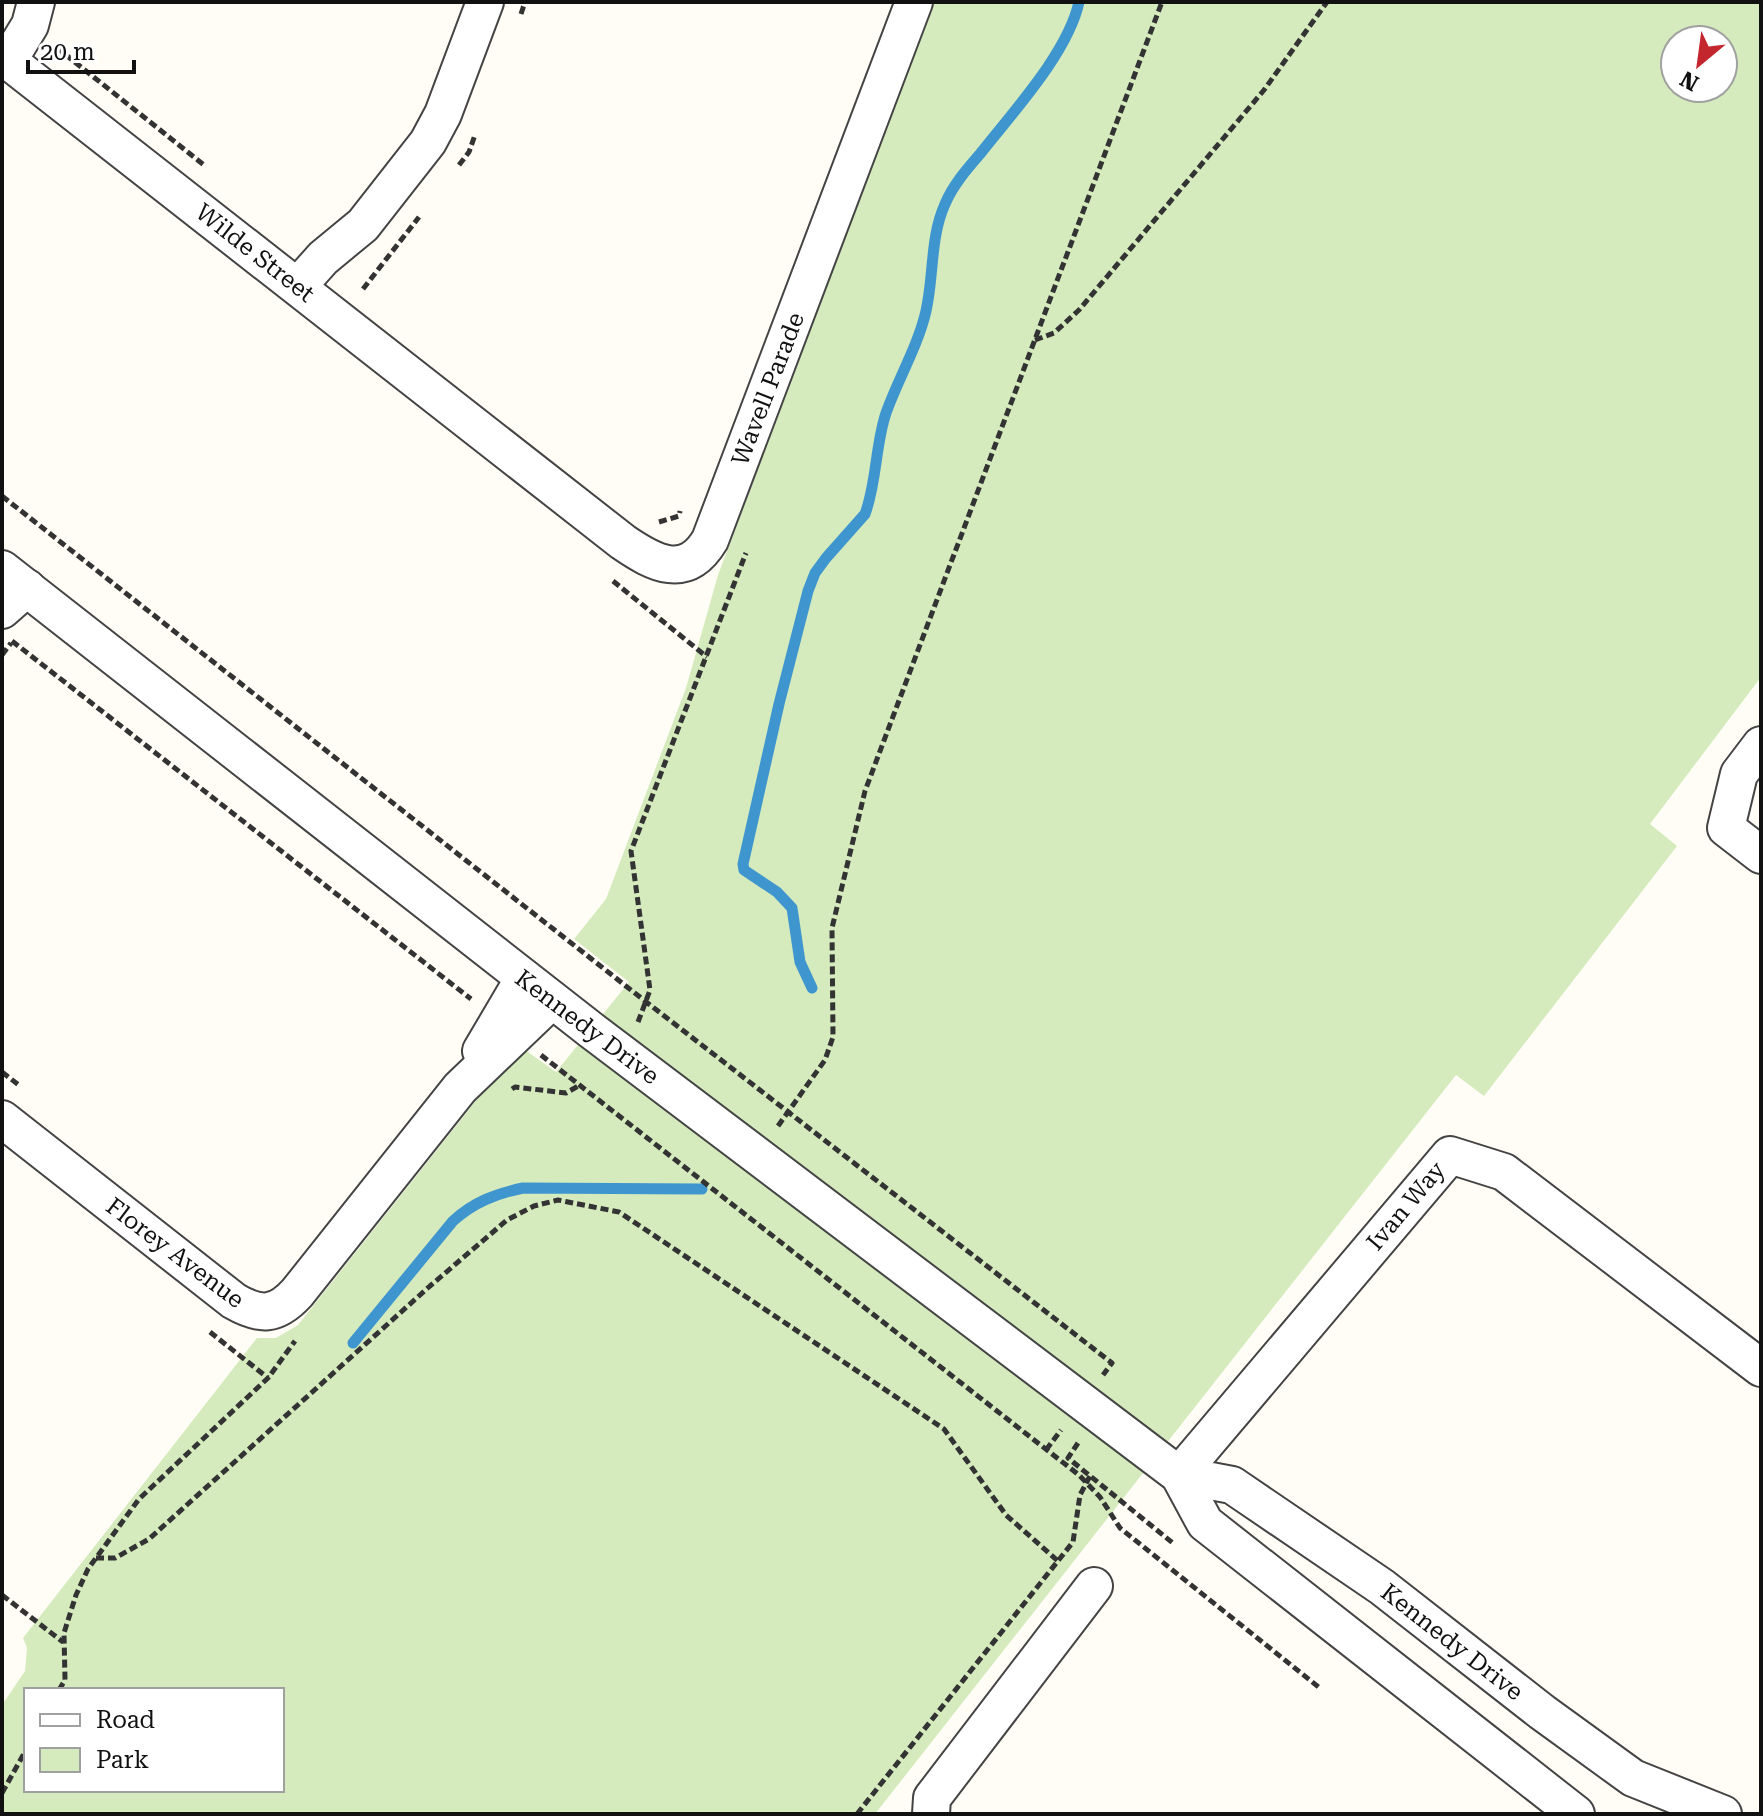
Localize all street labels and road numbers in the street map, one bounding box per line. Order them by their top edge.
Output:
street label: Wilde Street [190,198,320,308]
street label: Wavell Parade [726,308,810,470]
street label: Kennedy Drive [510,964,664,1090]
street label: Ivan Way [1361,1155,1452,1256]
street label: Florey Avenue [101,1192,249,1314]
street label: Kennedy Drive [1375,1578,1529,1706]

